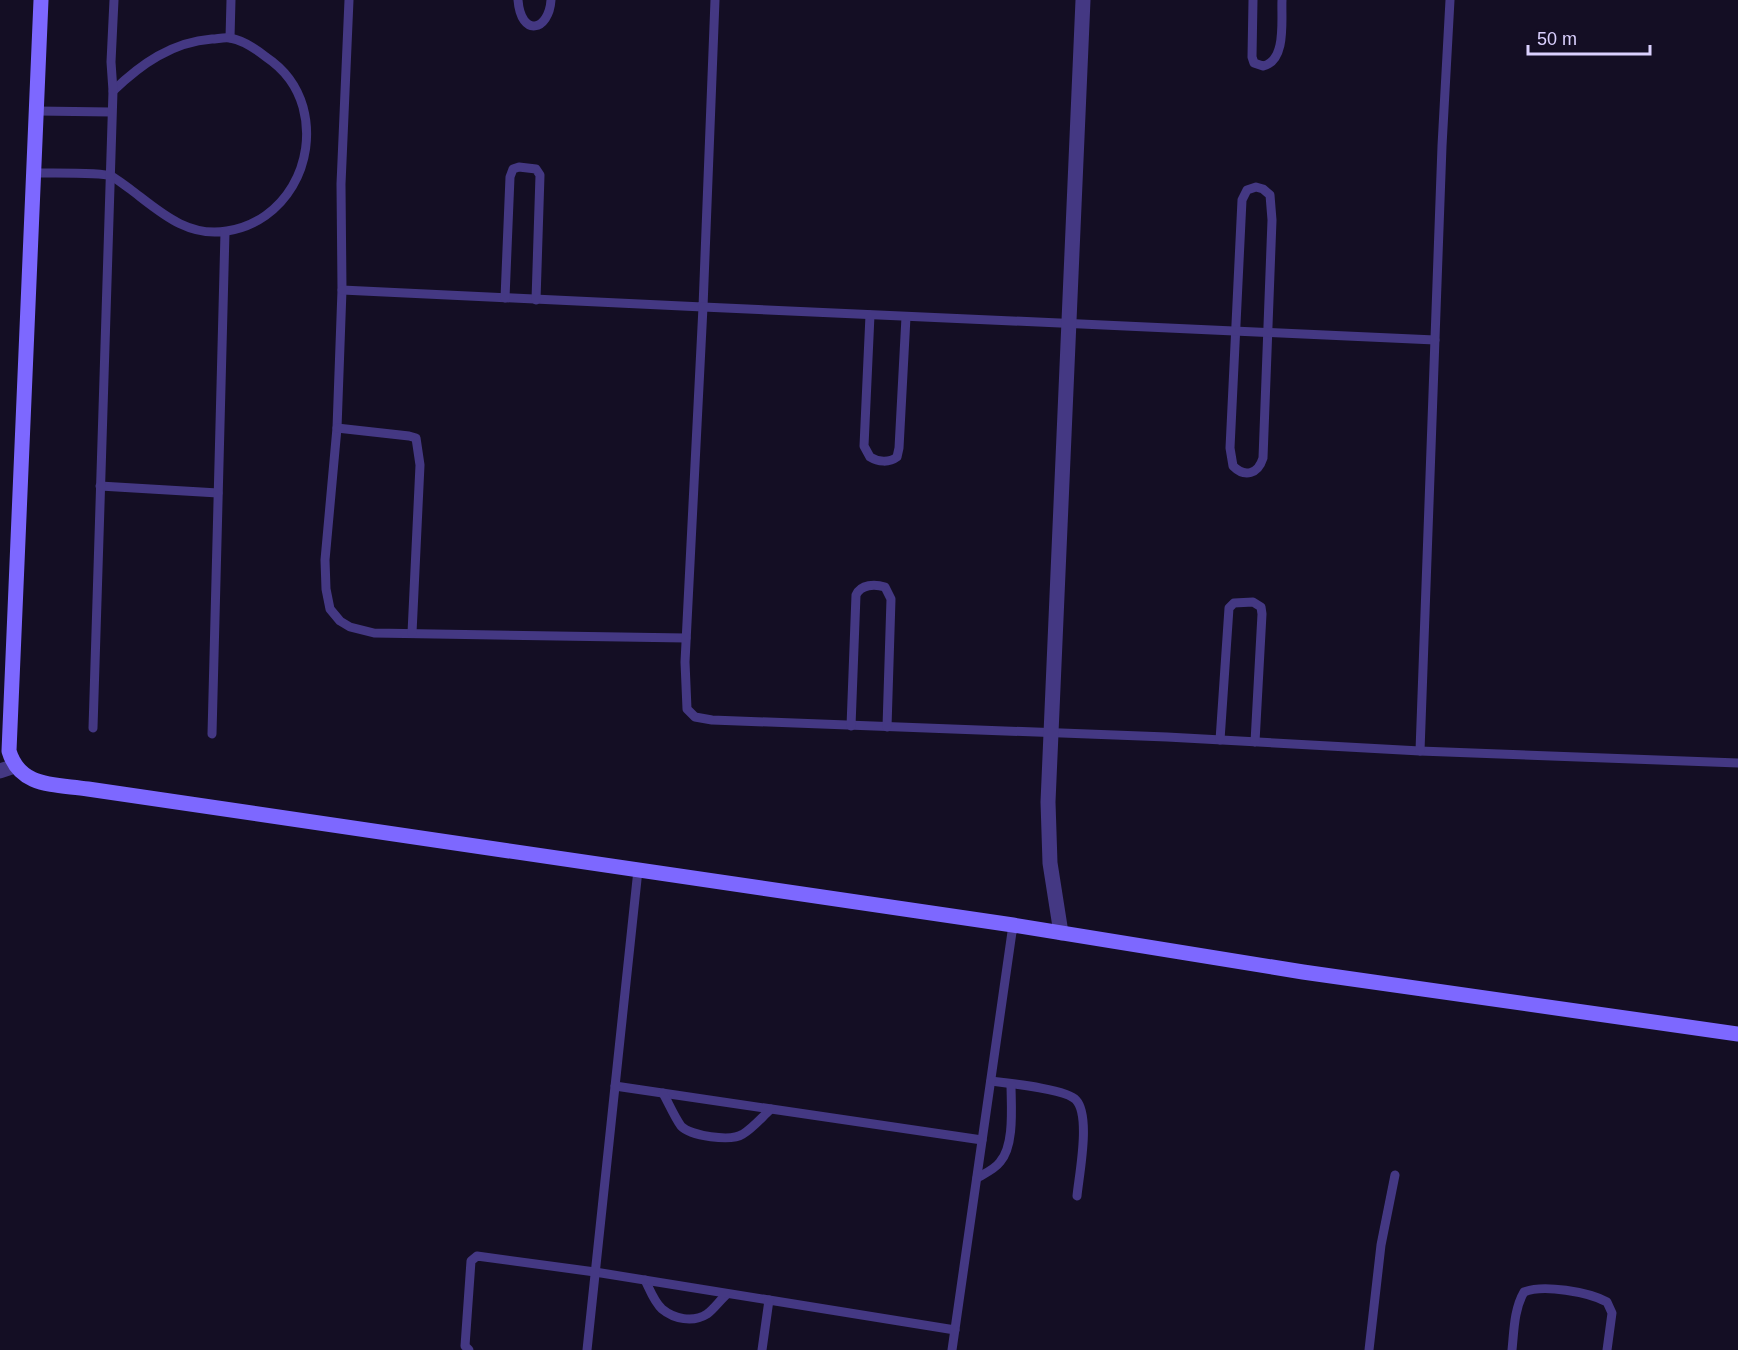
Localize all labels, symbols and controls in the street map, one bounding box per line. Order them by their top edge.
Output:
scale bar [1528,18,1650,56]
text: 50 m [1537,29,1577,49]

